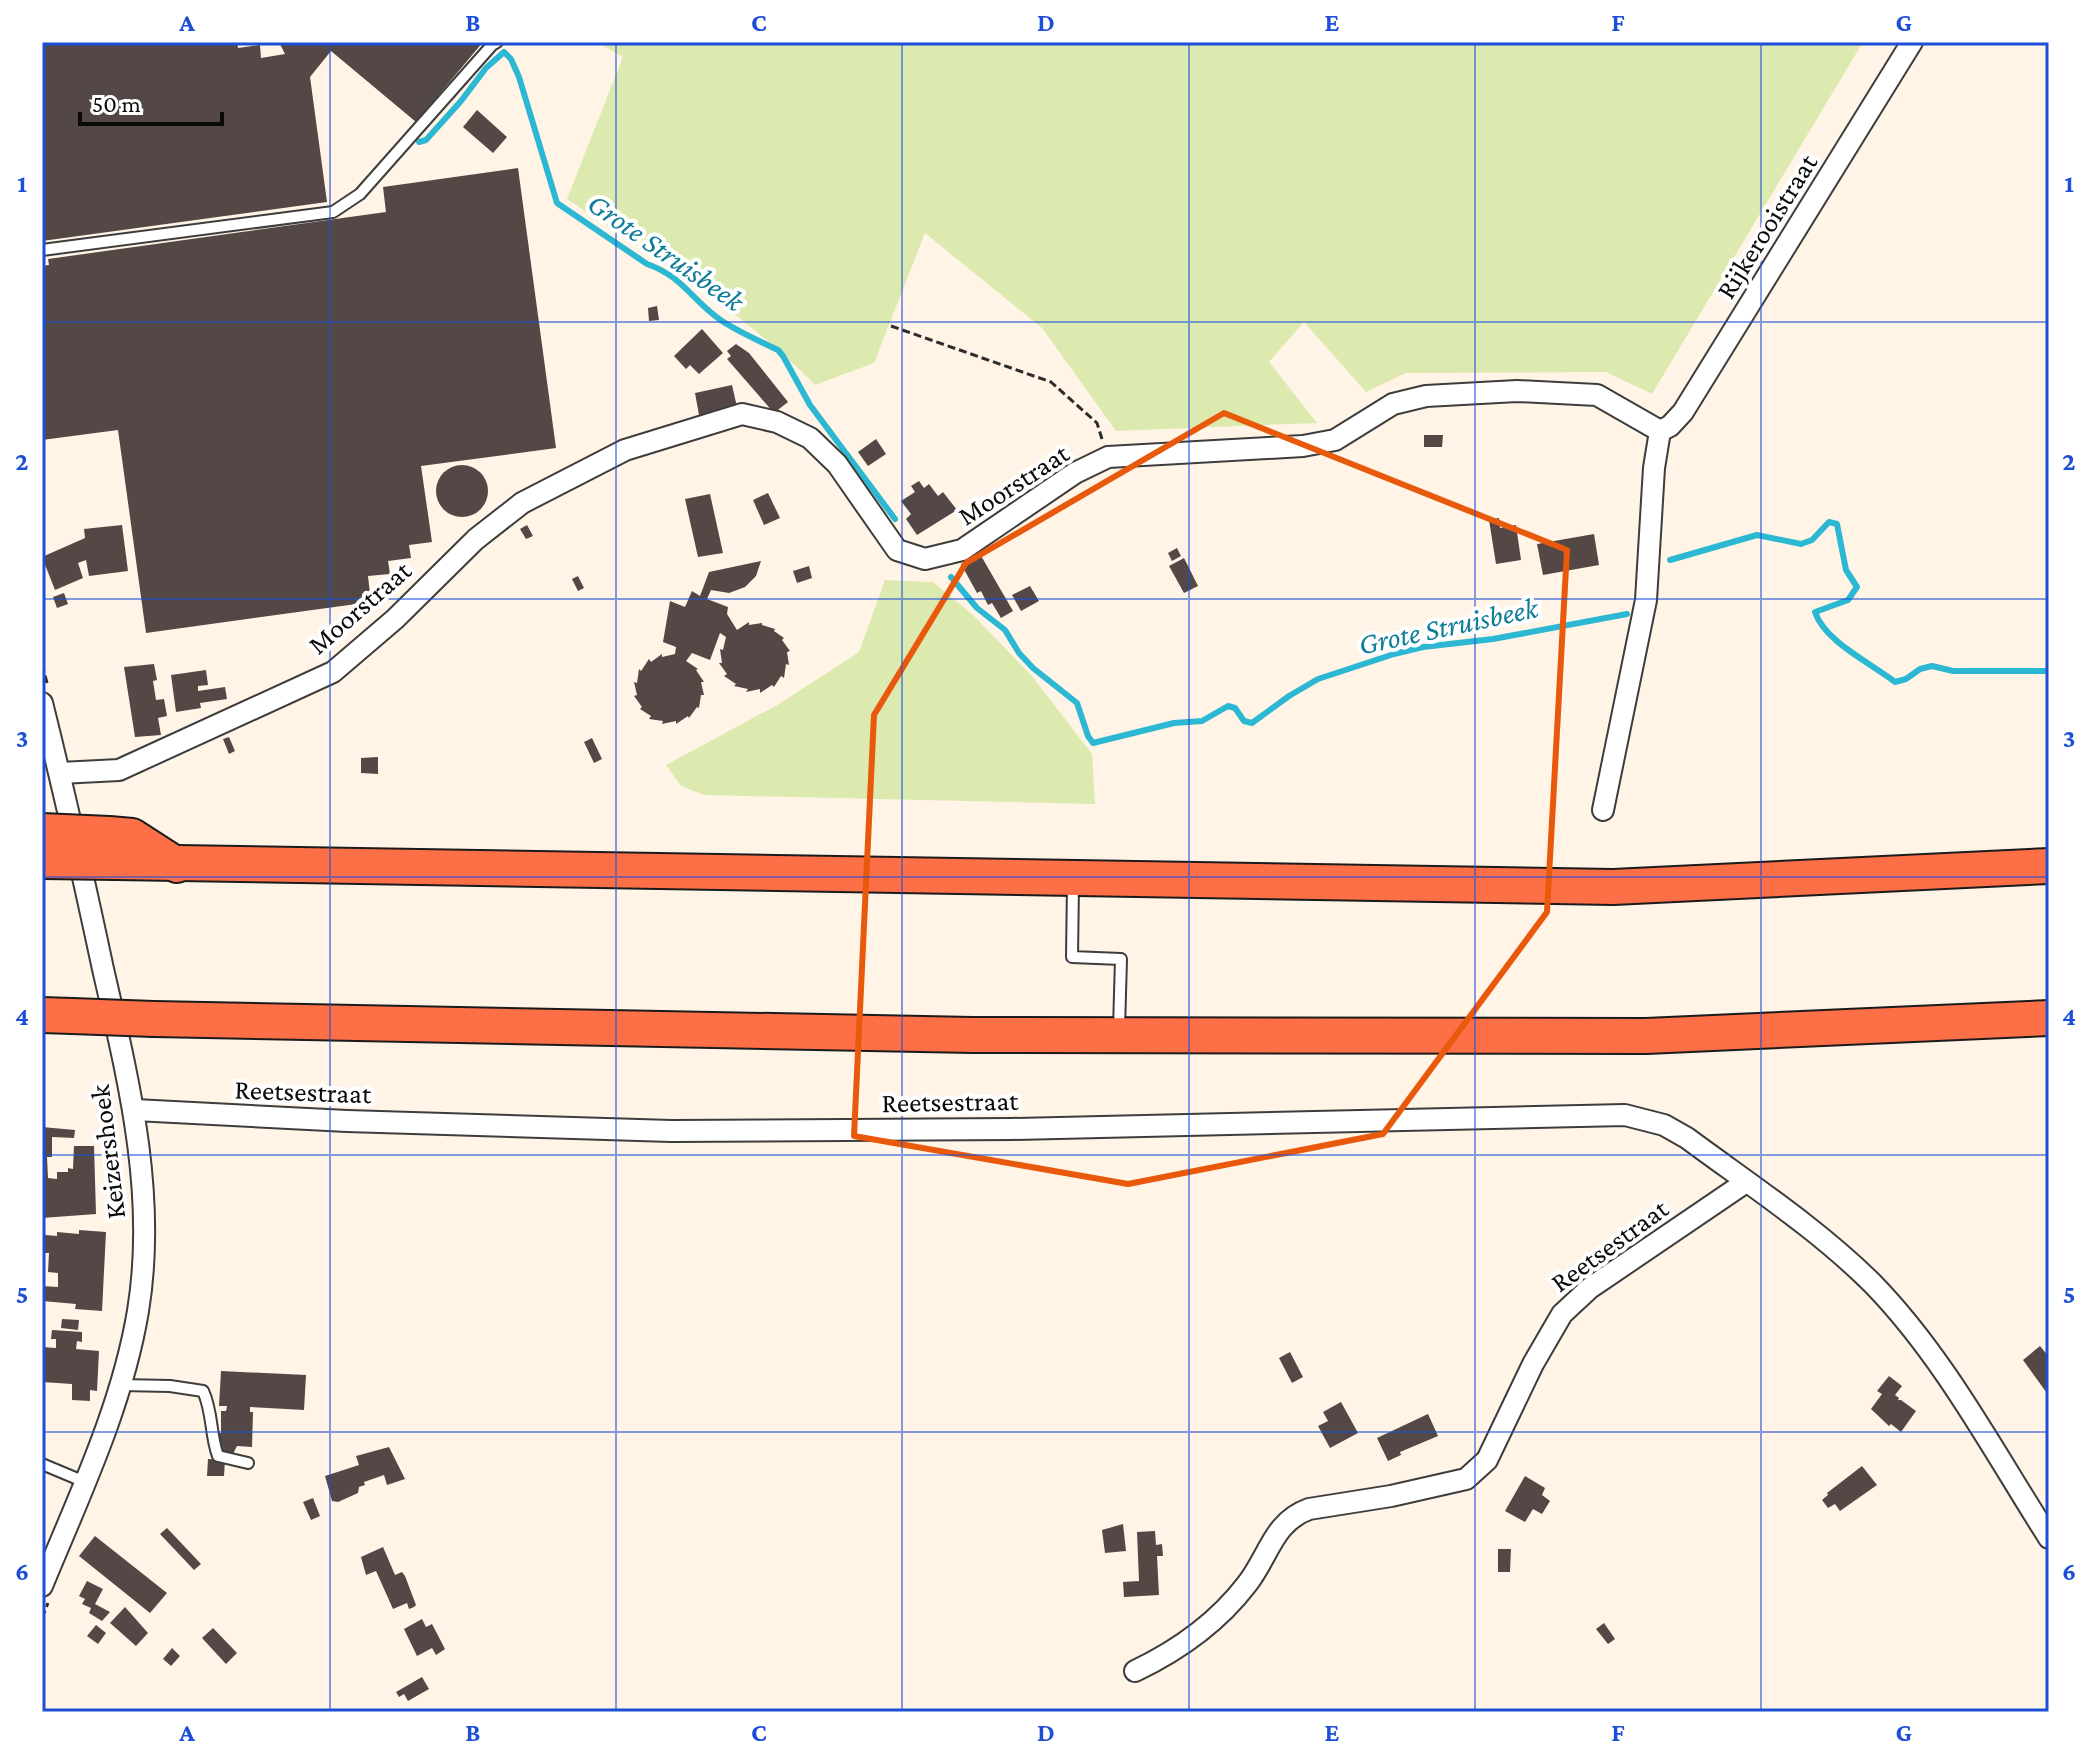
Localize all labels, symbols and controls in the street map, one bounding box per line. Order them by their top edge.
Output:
text: A [178,8,195,37]
text: B [465,8,481,37]
text: C [751,8,767,37]
text: D [1037,8,1055,37]
text: E [1325,8,1340,37]
text: F [1611,8,1625,37]
text: G [1896,8,1912,37]
scale bar [80,76,222,126]
text: 50 m [92,90,141,117]
street label: Rijkerooistraat [1710,148,1824,304]
text: 1 [17,169,27,198]
text: 1 [2064,169,2074,198]
water label: Grote Struisbeek [582,186,752,318]
street label: Moorstraat [952,437,1075,532]
text: 2 [15,447,29,476]
text: 2 [2062,447,2076,476]
street label: Moorstraat [302,554,417,660]
water label: Grote Struisbeek [1355,590,1542,661]
text: 3 [16,724,28,753]
text: 3 [2063,724,2075,753]
text: 4 [15,1002,29,1031]
text: 4 [2062,1002,2076,1031]
street label: Reetsestraat [234,1074,373,1109]
street label: Keizershoek [84,1082,131,1221]
street label: Reetsestraat [881,1085,1019,1118]
street label: Reetsestraat [1545,1192,1674,1298]
text: 5 [16,1280,28,1309]
text: 5 [2063,1280,2075,1309]
text: 6 [15,1557,29,1586]
text: 6 [2062,1557,2076,1586]
text: A [178,1718,195,1747]
text: B [465,1718,481,1747]
text: C [751,1718,767,1747]
text: D [1037,1718,1055,1747]
text: E [1325,1718,1340,1747]
text: F [1611,1718,1625,1747]
text: G [1896,1718,1912,1747]

